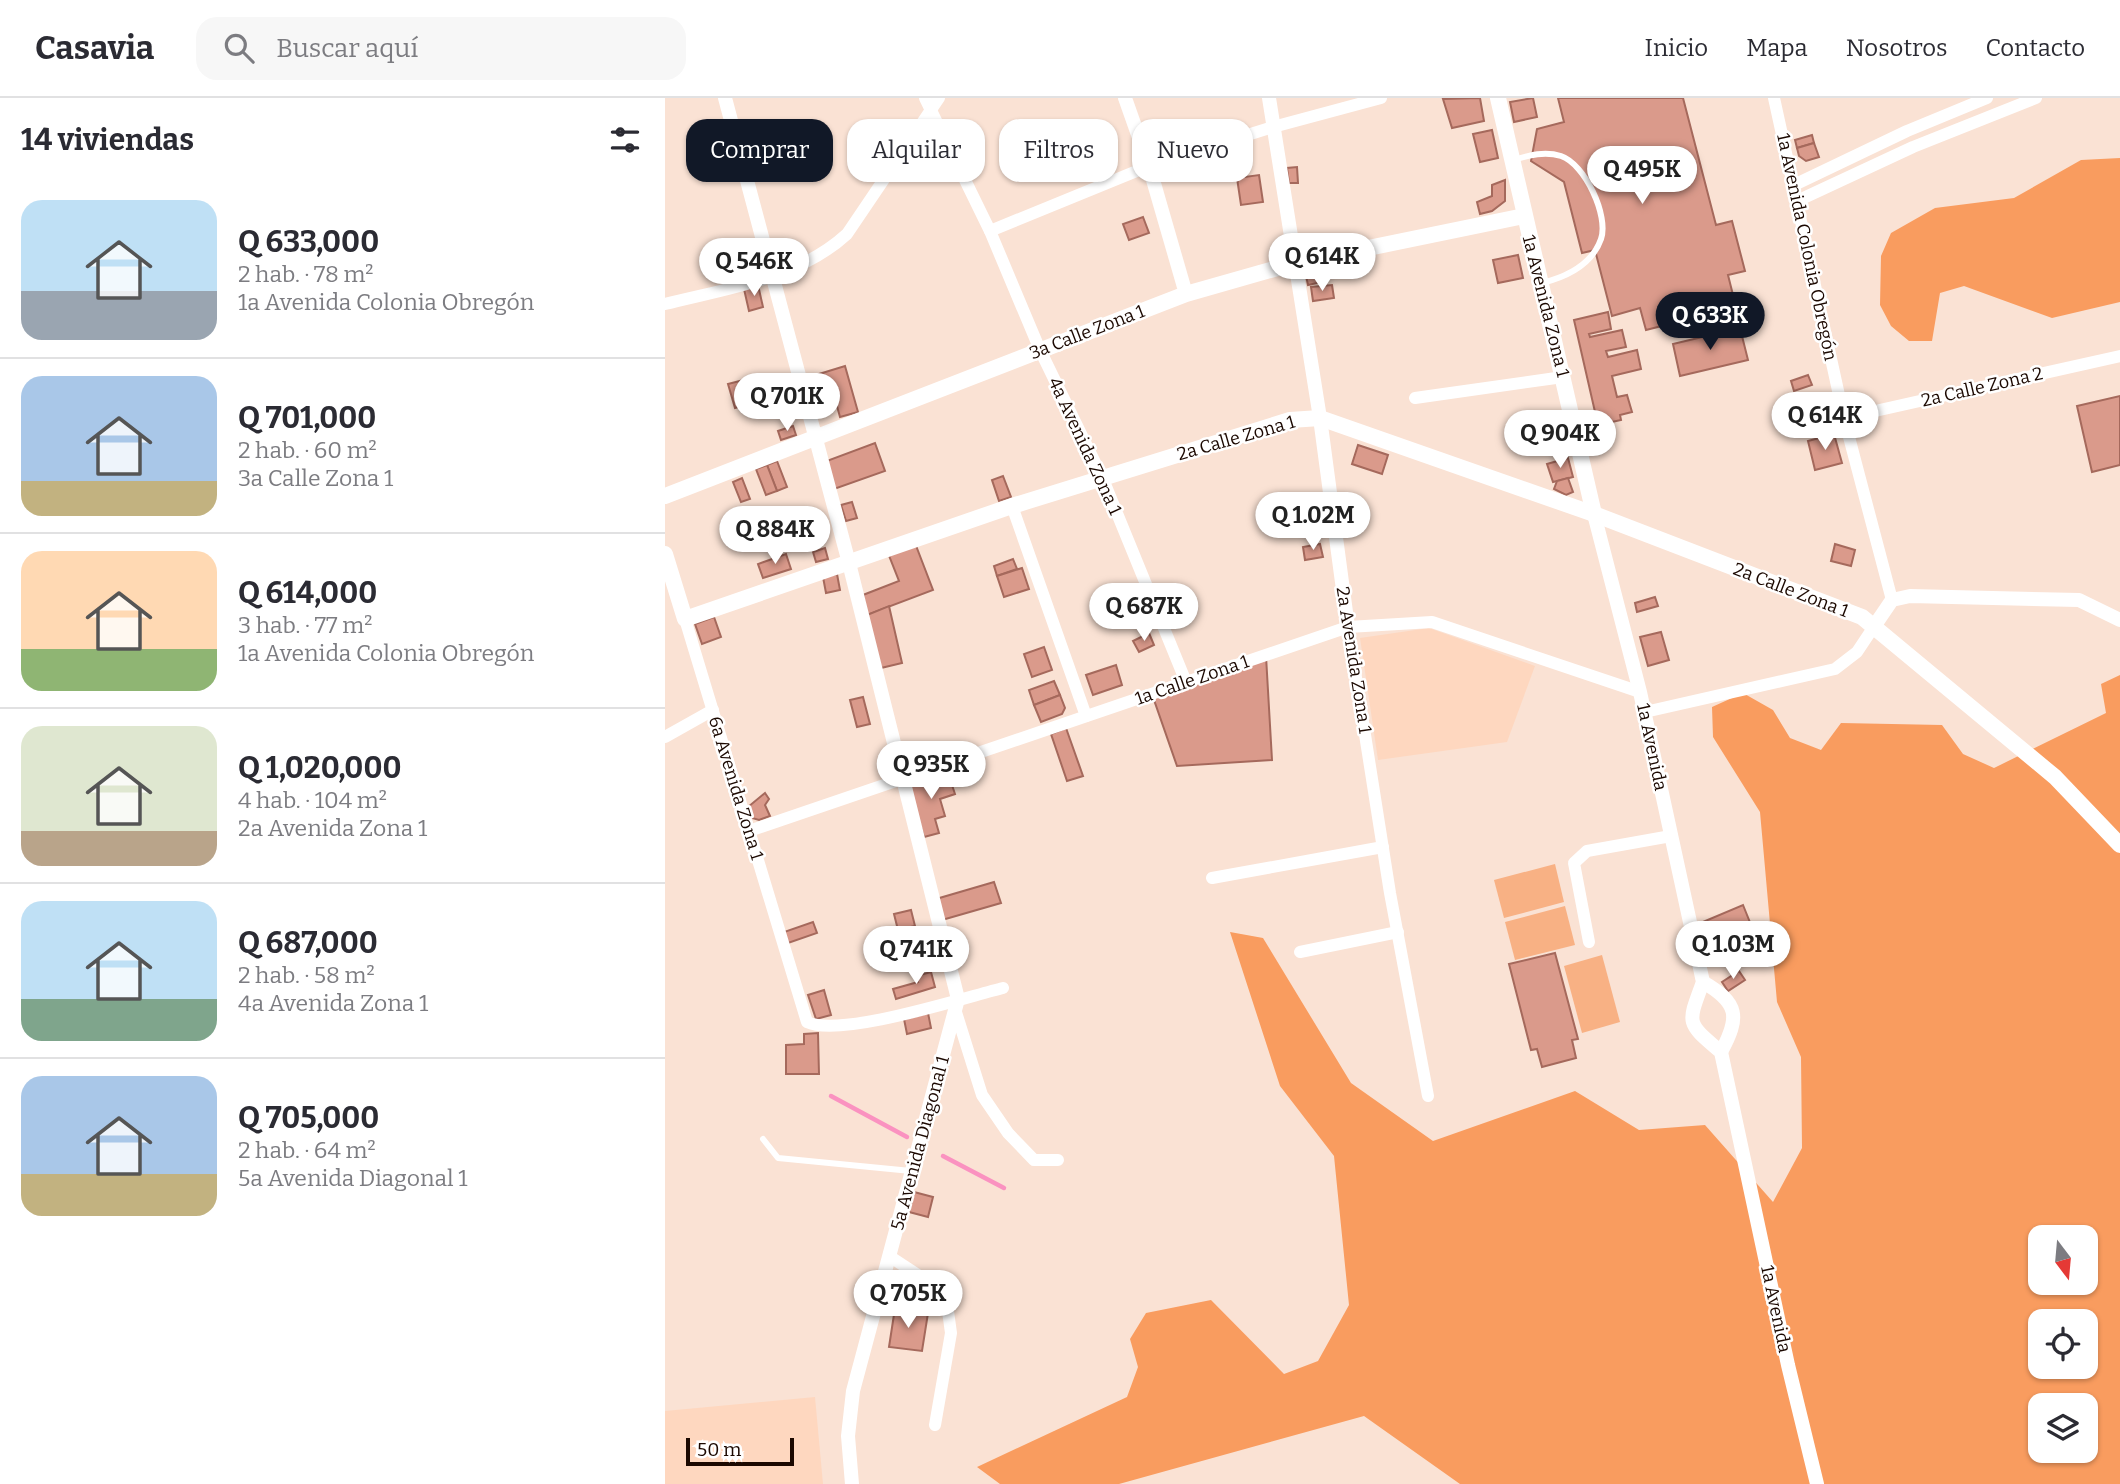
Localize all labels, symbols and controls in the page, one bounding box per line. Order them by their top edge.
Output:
search box [196,17,686,80]
text: Casavia [35,28,154,68]
icon: search [220,29,258,67]
text: Buscar aquí [276,33,418,64]
text: Inicio [1644,34,1708,62]
text: Mapa [1746,34,1808,62]
text: Nosotros [1846,34,1947,62]
text: Contacto [1985,34,2085,62]
chip: Comprar [686,119,833,182]
chip: Alquilar [847,119,985,182]
chip: Filtros [999,119,1118,182]
chip: Nuevo [1132,119,1253,182]
icon: filters [606,121,644,159]
text: 14 viviendas [21,122,194,158]
street label: 1a Avenida Colonia Obregón [1772,131,1842,363]
pin: Q 495K [1585,146,1699,206]
text: Q 495K [1603,155,1681,183]
text: Q 633,000 [238,224,379,260]
icon: home [77,228,161,312]
street label: 1a Avenida Zona 1 [1518,233,1574,380]
pin: Q 614K [1265,234,1379,293]
pin: Q 546K [697,238,811,298]
text: Q 614K [1285,242,1359,270]
text: Q 546K [715,247,793,275]
text: 2 hab. · 78 m² [238,260,374,288]
text: 1a Avenida Colonia Obregón [238,288,534,316]
pin: Q 633K [1653,292,1767,352]
street label: 3a Calle Zona 1 [1026,300,1148,364]
text: Q 633K [1672,301,1748,329]
street label: 2a Calle Zona 2 [1919,362,2045,412]
pin: Q 701K [730,374,844,433]
street label: 4a Avenida Zona 1 [1044,374,1127,519]
text: Q 701K [750,382,824,410]
pin: Q 614K [1768,392,1882,452]
text: Q 701,000 [238,400,376,436]
text: Q 614K [1788,401,1862,429]
icon: home [77,404,161,488]
street label: 2a Calle Zona 1 [1175,410,1298,465]
pin: Q 904K [1503,410,1617,470]
text: Q 904K [1520,419,1600,447]
text: 2 hab. · 60 m² [238,436,377,464]
text: 3a Calle Zona 1 [238,464,393,492]
pin: Q 1.02M [1248,492,1378,552]
text: Q 1.02M [1271,501,1355,529]
pin: Q 884K [718,506,832,566]
text: Q 884K [735,515,815,543]
street label: 2a Calle Zona 1 [1730,558,1852,622]
text: Q 614,000 [238,575,377,611]
icon: home [77,579,161,663]
pin: Q 687K [1087,584,1201,643]
street label: 2a Avenida Zona 1 [1332,585,1377,736]
text: Q 687K [1105,592,1183,620]
text: 3 hab. · 77 m² [238,611,372,639]
text: 1a Avenida Colonia Obregón [238,639,534,667]
street label: 1a Calle Zona 1 [1132,650,1253,710]
street label: 1a Avenida [1632,701,1672,793]
street label: 6a Avenida Zona 1 [704,714,768,863]
pin: Q 935K [874,742,988,801]
text: Q 1,020,000 [238,750,401,786]
text: Q 935K [893,750,969,778]
icon: home [77,754,161,838]
text: 4 hab. · 104 m² [238,786,387,814]
text: 2a Avenida Zona 1 [238,814,427,842]
pin: Q 1.03M [1668,922,1798,981]
text: Q 687,000 [238,925,378,961]
pin: Q 741K [859,926,973,986]
icon: home [77,929,161,1013]
text: Q 1.03M [1692,930,1775,958]
text: Q 741K [879,935,953,963]
text: 2 hab. · 58 m² [238,961,375,989]
text: 4a Avenida Zona 1 [238,989,428,1017]
street label: 5a Avenida Diagonal 1 [886,1053,954,1233]
text: Q 705,000 [238,1100,379,1136]
icon: home [77,1104,161,1188]
text: 2 hab. · 64 m² [238,1136,376,1164]
text: 5a Avenida Diagonal 1 [238,1164,468,1192]
north arrow [2028,1225,2098,1295]
map controls [2028,1225,2098,1463]
street label: 1a Avenida [1756,1263,1796,1355]
pin: Q 705K [851,1270,965,1330]
text: Q 705K [870,1279,946,1307]
button: locate [2028,1309,2098,1379]
button: layers [2028,1393,2098,1463]
scale bar [686,1435,795,1467]
text: 50 m [697,1438,741,1461]

